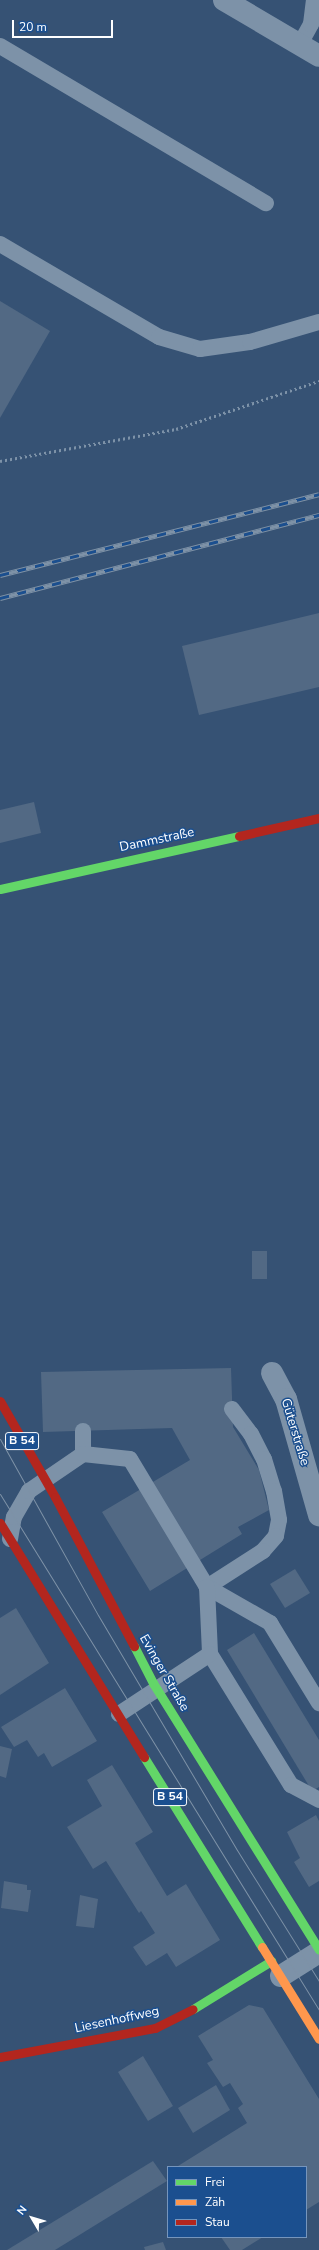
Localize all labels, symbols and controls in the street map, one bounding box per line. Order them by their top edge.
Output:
scale bar [14,12,115,38]
text: 20 m [19,19,47,35]
street label: Dammstraße [118,824,196,856]
street label: Güterstraße [277,1396,313,1468]
road number: B 54 [5,1431,39,1451]
street label: Evinger Straße [136,1632,192,1714]
road number: B 54 [153,1787,187,1807]
street label: Liesenhoffweg [73,2003,161,2037]
legend [167,2166,307,2238]
text: Frei [205,2174,225,2190]
text: Zäh [205,2194,225,2210]
north arrow [12,2198,52,2238]
text: N [14,2202,31,2218]
text: Stau [205,2214,230,2230]

